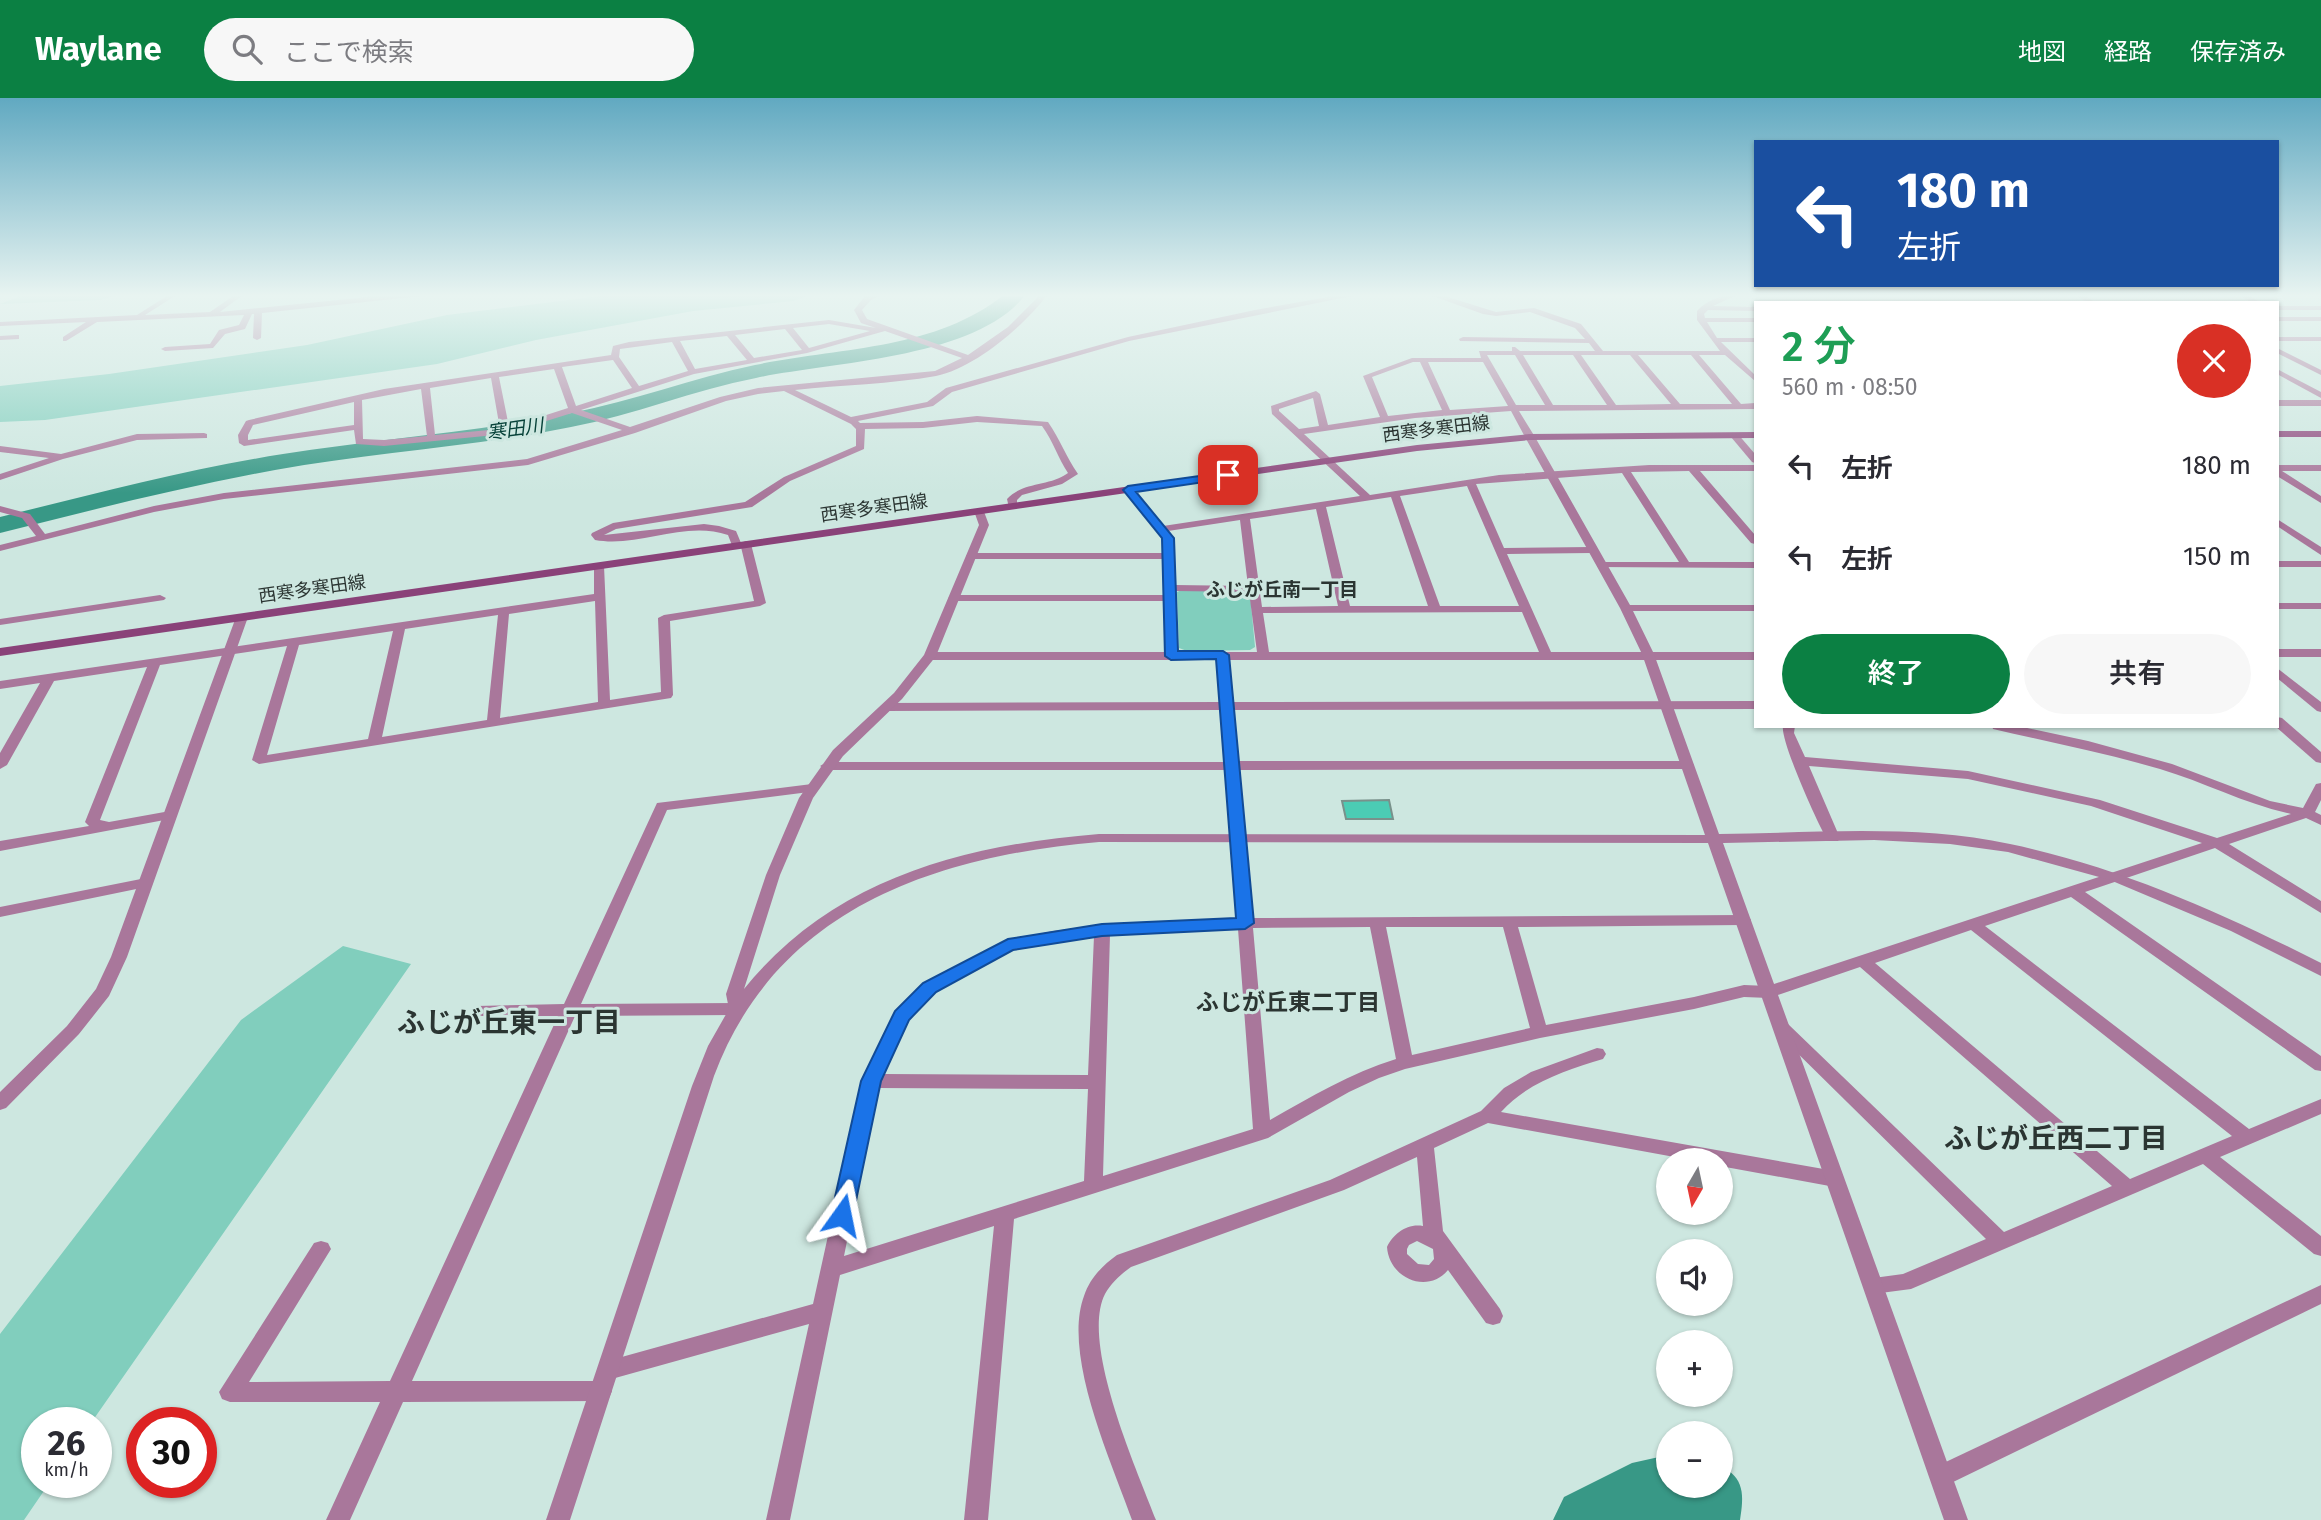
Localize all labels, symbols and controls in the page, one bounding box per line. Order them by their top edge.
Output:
search box [204,18,694,81]
text: Waylane [35,29,162,69]
icon: search [228,30,266,68]
text: ここで検索 [284,37,414,68]
text: 地図 [2018,38,2066,66]
text: 経路 [2104,38,2152,66]
text: 保存済み [2190,38,2286,66]
text: 180 m [1897,161,2030,220]
icon: left [1782,168,1873,259]
text: 左折 [1897,228,1961,266]
text: 2 分 [1782,322,1856,372]
button: close [2177,324,2251,398]
text: 560 m · 08:50 [1782,373,1918,401]
street label: 西寒多寒田線 [1381,412,1491,446]
water label: 寒田川 [485,413,547,444]
pin [1198,445,1258,505]
icon: left [1782,447,1820,485]
text: 180 m [2182,450,2251,481]
text: 左折 [1841,453,1893,484]
icon: arrive [1209,456,1247,494]
street label: 西寒多寒田線 [819,490,929,526]
icon: left [1782,538,1820,576]
text: 150 m [2183,541,2251,572]
text: 左折 [1841,544,1893,575]
street label: 西寒多寒田線 [257,571,367,607]
district label: ふじが丘南一丁目 [1206,578,1358,601]
button: 終了 [1782,634,2010,714]
button: 共有 [2024,634,2251,714]
district label: ふじが丘東二丁目 [1196,988,1380,1016]
district label: ふじが丘東一丁目 [397,1006,621,1039]
district label: ふじが丘西二丁目 [1944,1122,2168,1155]
north arrow [1656,1148,1732,1225]
map controls [1656,1148,1733,1498]
position arrow [805,1178,879,1252]
button: sound [1656,1239,1733,1316]
button: + [1656,1330,1733,1407]
speed limit sign: 30 [126,1407,217,1498]
button: − [1656,1421,1733,1498]
text: 26 [48,1422,85,1464]
text: km/h [44,1459,89,1481]

